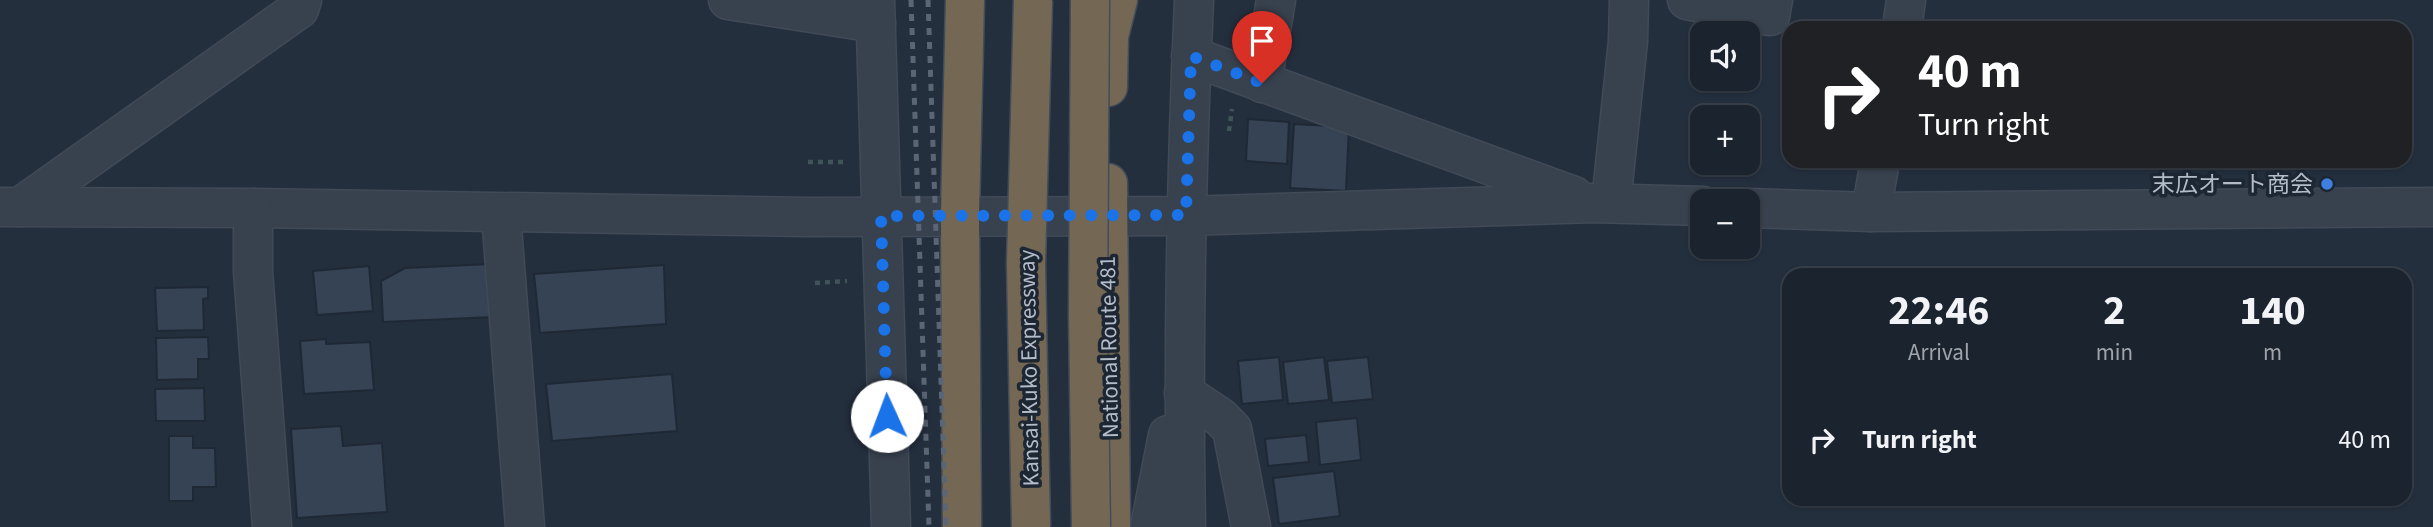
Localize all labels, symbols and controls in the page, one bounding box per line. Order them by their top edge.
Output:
pin [1232,11,1292,83]
map controls [1690,21,1760,259]
button: sound [1690,21,1760,91]
icon: arrive [1243,22,1281,60]
text: 40 m [1918,37,2022,107]
icon: right [1803,49,1894,140]
text: Turn right [1918,102,2049,148]
button: + [1690,105,1760,175]
place label: 末広オート商会 [2152,168,2313,201]
marker: 末広オート商会 [2319,176,2335,192]
button: − [1690,189,1760,259]
street label: Kansai-Kuko Expressway [1010,249,1048,487]
street label: National Route 481 [1091,256,1127,438]
text: 22:46 [1888,281,1990,341]
text: 2 [2103,281,2125,341]
text: 140 [2239,281,2306,341]
text: Arrival [1908,336,1970,369]
text: min [2096,336,2133,369]
text: m [2263,336,2282,369]
position arrow [850,379,924,453]
icon: right [1803,421,1841,459]
text: Turn right [1862,421,1977,458]
text: 40 m [2338,421,2391,458]

